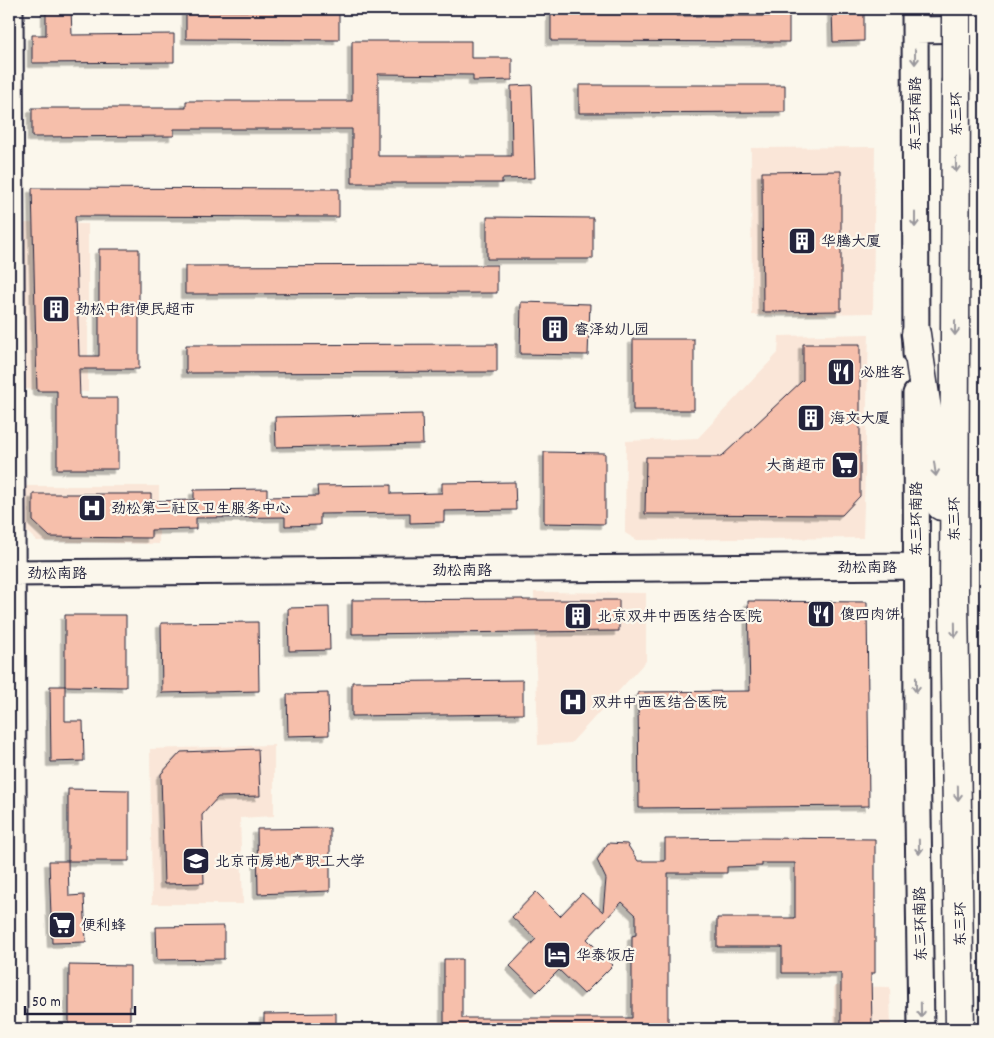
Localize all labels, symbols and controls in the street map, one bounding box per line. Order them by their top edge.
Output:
one-way arrow [910,49,920,65]
street label: 东三环南路 [906,76,928,152]
street label: 东三环 [947,91,969,137]
one-way arrow [951,157,961,173]
one-way arrow [911,212,920,228]
building icon: 华腾大厦 [787,226,817,256]
place label: 华腾大厦 [821,232,881,254]
building icon: 劲松中街便民超市 [41,294,71,324]
place label: 劲松中街便民超市 [75,300,195,322]
building icon: 睿泽幼儿园 [540,314,570,344]
place label: 睿泽幼儿园 [574,320,649,342]
one-way arrow [950,320,960,336]
restaurant icon: 必胜客 [826,357,856,387]
place label: 必胜客 [860,363,905,385]
building icon: 海文大厦 [796,403,826,433]
place label: 海文大厦 [830,409,890,431]
supermarket icon: 大商超市 [830,450,860,480]
place label: 大商超市 [766,456,826,478]
one-way arrow [930,461,940,477]
street label: 东三环南路 [907,481,929,557]
hospital icon: 劲松第二社区卫生服务中心 [77,493,107,523]
street label: 东三环 [945,496,967,542]
place label: 劲松第二社区卫生服务中心 [111,499,291,521]
street label: 劲松南路 [837,558,897,580]
street label: 劲松南路 [432,561,492,583]
street label: 劲松南路 [27,564,87,586]
restaurant icon: 傻四肉饼 [806,599,836,629]
building icon: 北京双井中西医结合医院 [563,601,593,631]
place label: 傻四肉饼 [840,605,900,627]
place label: 北京双井中西医结合医院 [597,607,762,629]
one-way arrow [950,622,959,638]
one-way arrow [911,676,921,693]
hospital icon: 双井中西医结合医院 [558,687,588,717]
place label: 双井中西医结合医院 [592,693,727,715]
one-way arrow [953,785,962,801]
one-way arrow [914,839,924,855]
school or university icon: 北京市房地产职工大学 [181,846,211,876]
place label: 北京市房地产职工大学 [215,852,365,874]
street label: 东三环南路 [910,886,934,962]
street label: 东三环 [951,901,973,947]
supermarket icon: 便利蜂 [47,910,77,940]
place label: 便利蜂 [81,916,126,938]
hotel icon: 华泰饭店 [542,940,572,970]
place label: 华泰饭店 [576,946,636,968]
scale bar [25,983,135,1015]
text: 50 m [32,992,61,1014]
one-way arrow [916,1002,926,1018]

